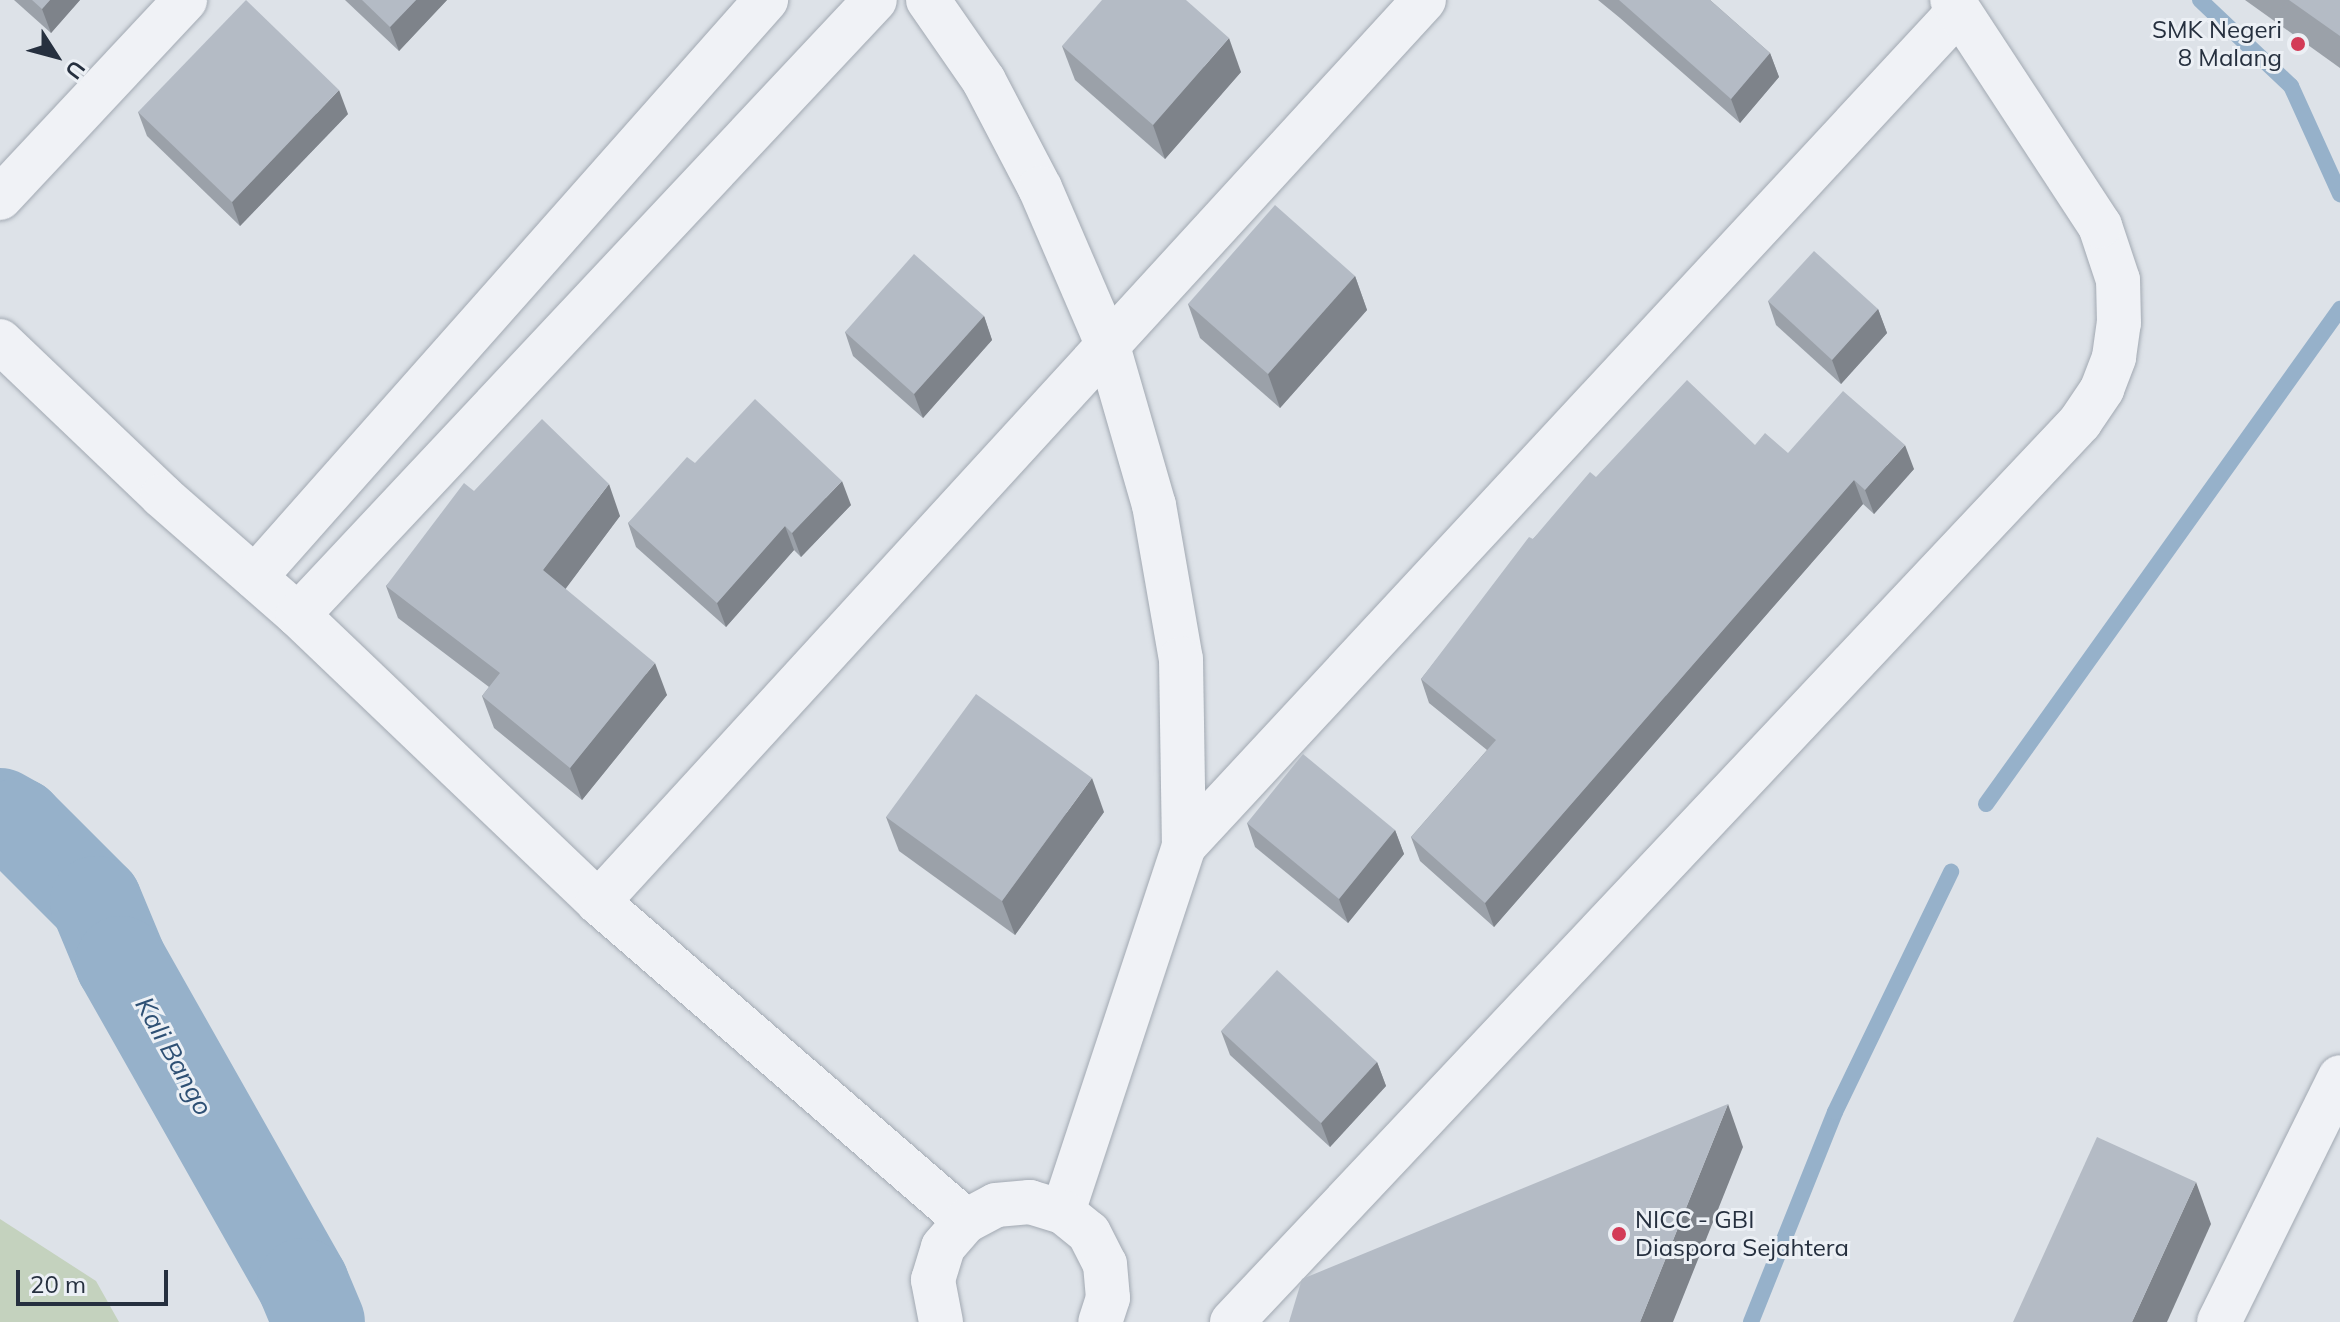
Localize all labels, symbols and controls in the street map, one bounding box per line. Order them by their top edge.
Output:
north arrow [16,16,96,96]
place label: SMK Negeri 8 Malang [2152,16,2282,72]
marker: SMK Negeri 8 Malang [2289,35,2307,53]
text: U [59,55,92,85]
water label: Kali Bango [129,991,219,1121]
place label: NICC - GBI Diaspora Sejahtera [1635,1206,1849,1262]
marker: NICC - GBI Diaspora Sejahtera [1610,1225,1628,1243]
scale bar [20,1254,172,1304]
text: 20 m [30,1269,86,1299]

